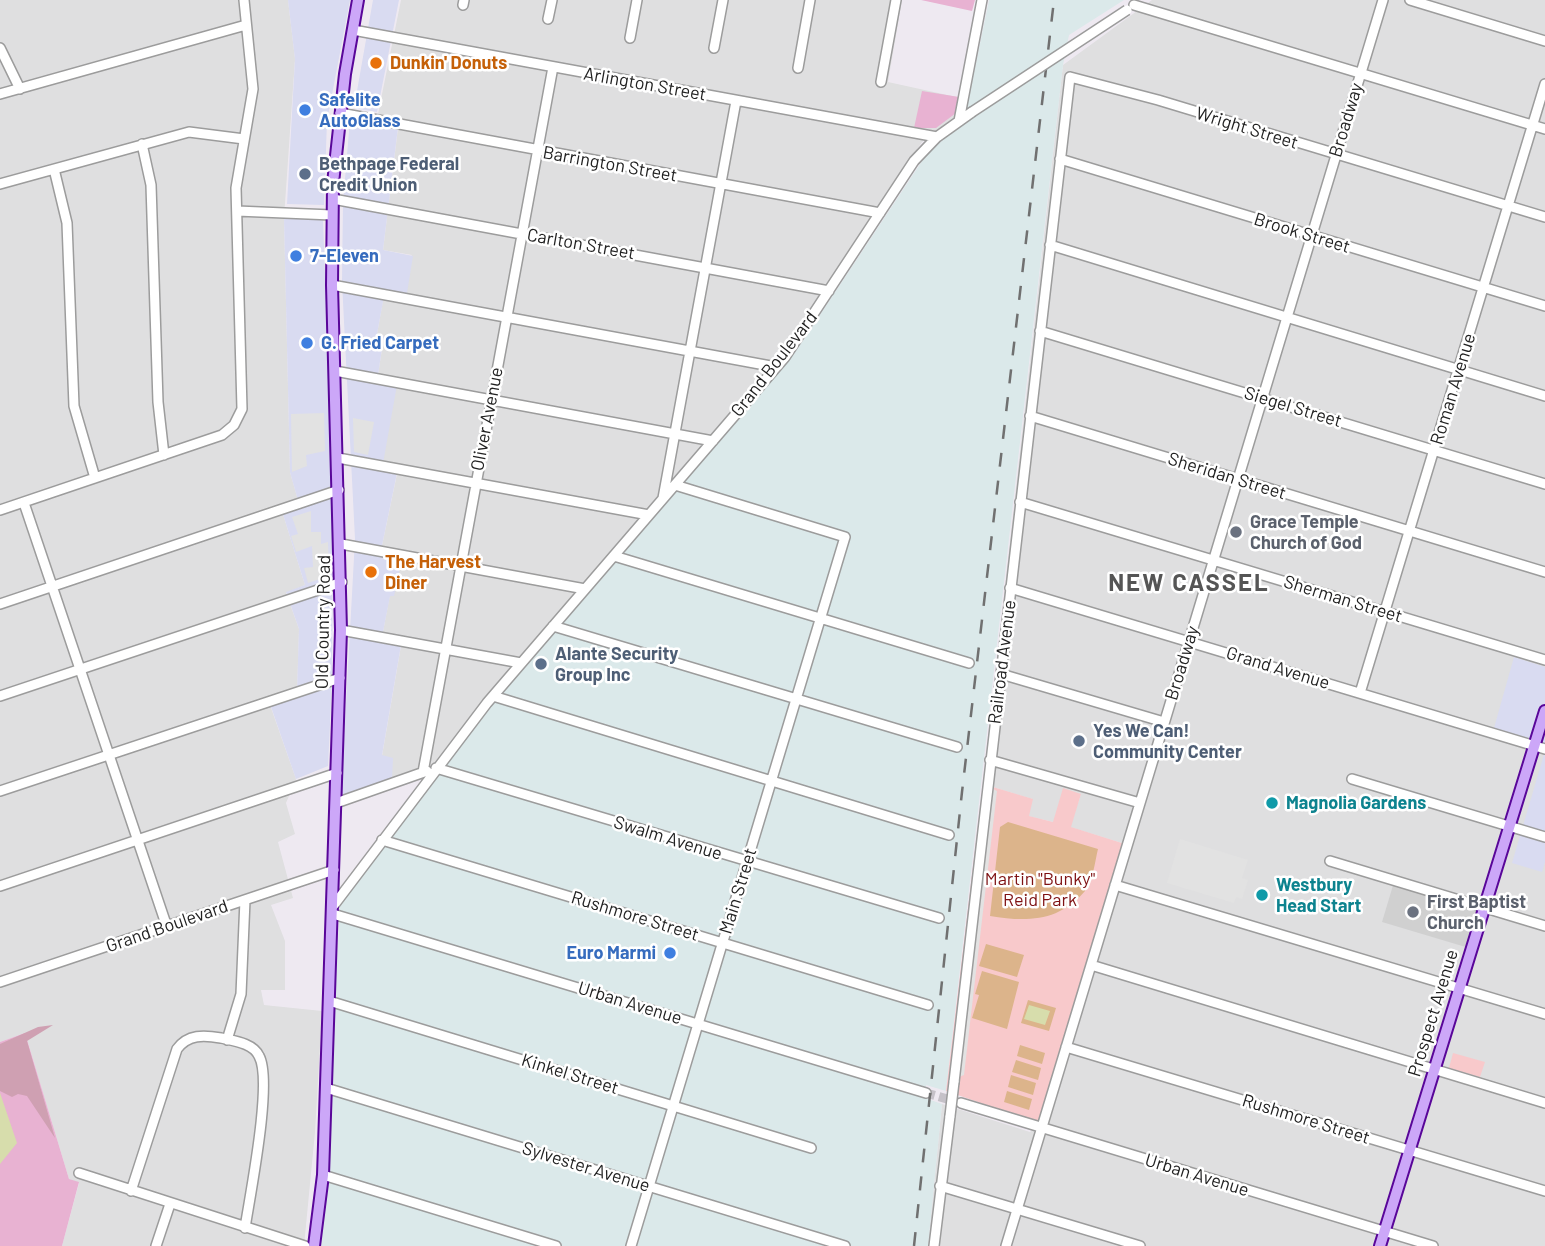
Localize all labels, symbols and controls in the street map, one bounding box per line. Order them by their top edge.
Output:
place label: Dunkin' Donuts [390,52,507,74]
marker: Dunkin' Donuts [368,55,384,71]
street label: Arlington Street [582,63,708,105]
street label: Broadway [1324,80,1368,160]
place label: Safelite AutoGlass [319,89,400,132]
marker: Safelite AutoGlass [297,102,313,118]
street label: Wright Street [1193,102,1301,154]
street label: Barrington Street [541,142,679,186]
place label: Bethpage Federal Credit Union [319,153,459,196]
marker: Bethpage Federal Credit Union [297,166,313,182]
street label: Brook Street [1251,208,1353,258]
street label: Carlton Street [525,224,637,264]
place label: 7-Eleven [310,245,379,267]
marker: 7-Eleven [288,248,304,264]
street label: Grand Boulevard [726,307,822,421]
street label: Roman Avenue [1426,331,1480,447]
place label: G. Fried Carpet [321,332,439,354]
marker: G. Fried Carpet [299,335,315,351]
street label: Oliver Avenue [466,365,508,473]
street label: Siegel Street [1242,382,1344,432]
street label: Sheridan Street [1165,448,1289,504]
place label: Grace Temple Church of God [1250,511,1362,554]
marker: Grace Temple Church of God [1228,524,1244,540]
place label: The Harvest Diner [385,551,481,594]
street label: Old Country Road [311,555,335,689]
marker: The Harvest Diner [363,564,379,580]
district label: NEW CASSEL [1110,569,1268,597]
street label: Sherman Street [1281,571,1405,627]
street label: Railroad Avenue [984,599,1020,725]
street label: Broadway [1160,623,1204,703]
street label: Grand Avenue [1224,642,1332,694]
place label: Alante Security Group Inc [555,643,678,686]
marker: Alante Security Group Inc [533,656,549,672]
place label: Yes We Can! Community Center [1093,720,1242,762]
marker: Yes We Can! Community Center [1071,733,1087,749]
place label: Magnolia Gardens [1286,792,1426,814]
marker: Magnolia Gardens [1264,795,1280,811]
street label: Swalm Avenue [611,811,725,865]
street label: Main Street [715,845,761,937]
park label: Martin "Bunky" Reid Park [985,868,1095,910]
place label: Westbury Head Start [1276,874,1361,917]
street label: Rushmore Street [569,886,701,946]
marker: Westbury Head Start [1254,887,1270,903]
place label: First Baptist Church [1427,891,1526,934]
street label: Grand Boulevard [103,895,231,957]
marker: First Baptist Church [1405,904,1421,920]
place label: Euro Marmi [567,942,656,964]
marker: Euro Marmi [662,945,678,961]
street label: Prospect Avenue [1403,947,1463,1079]
street label: Urban Avenue [575,977,685,1029]
street label: Kinkel Street [519,1049,621,1099]
street label: Rushmore Street [1240,1089,1372,1149]
street label: Sylvester Avenue [519,1137,653,1197]
street label: Urban Avenue [1142,1149,1252,1201]

